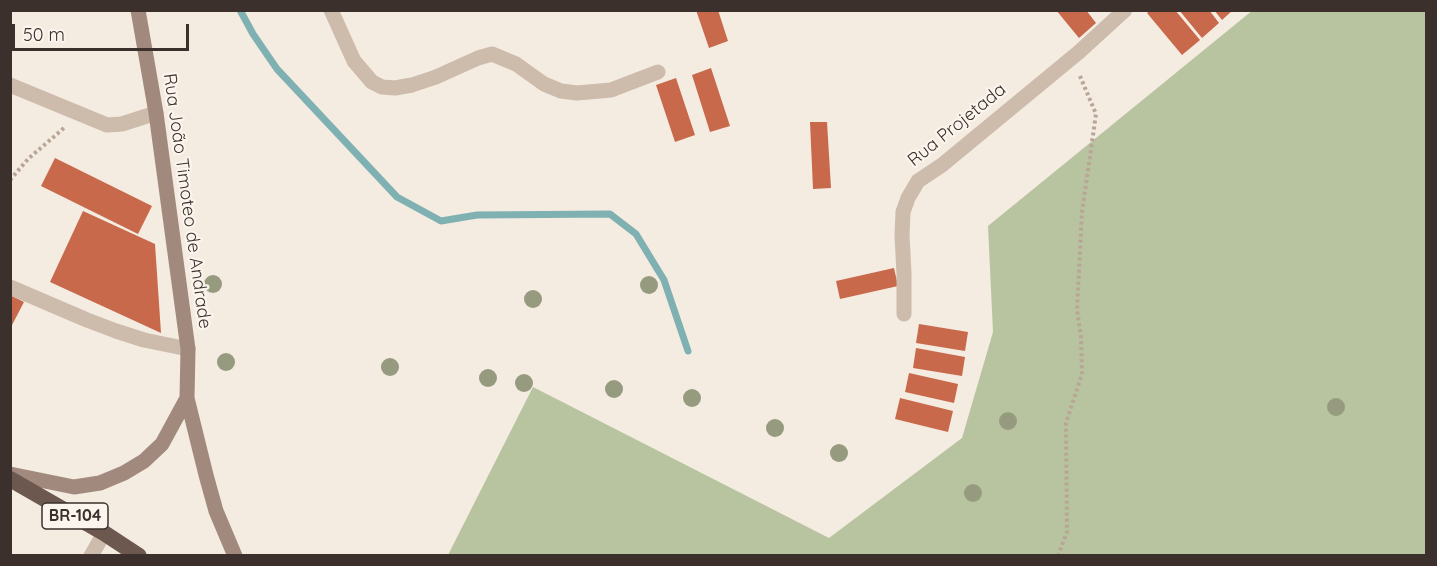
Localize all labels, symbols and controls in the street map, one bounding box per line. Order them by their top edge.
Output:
scale bar [15,12,192,50]
text: 50 m [23,23,65,46]
street label: Rua João Timoteo de Andrade [158,72,216,330]
street label: Rua Projetada [904,79,1010,171]
road number: BR-104 [42,503,108,529]

